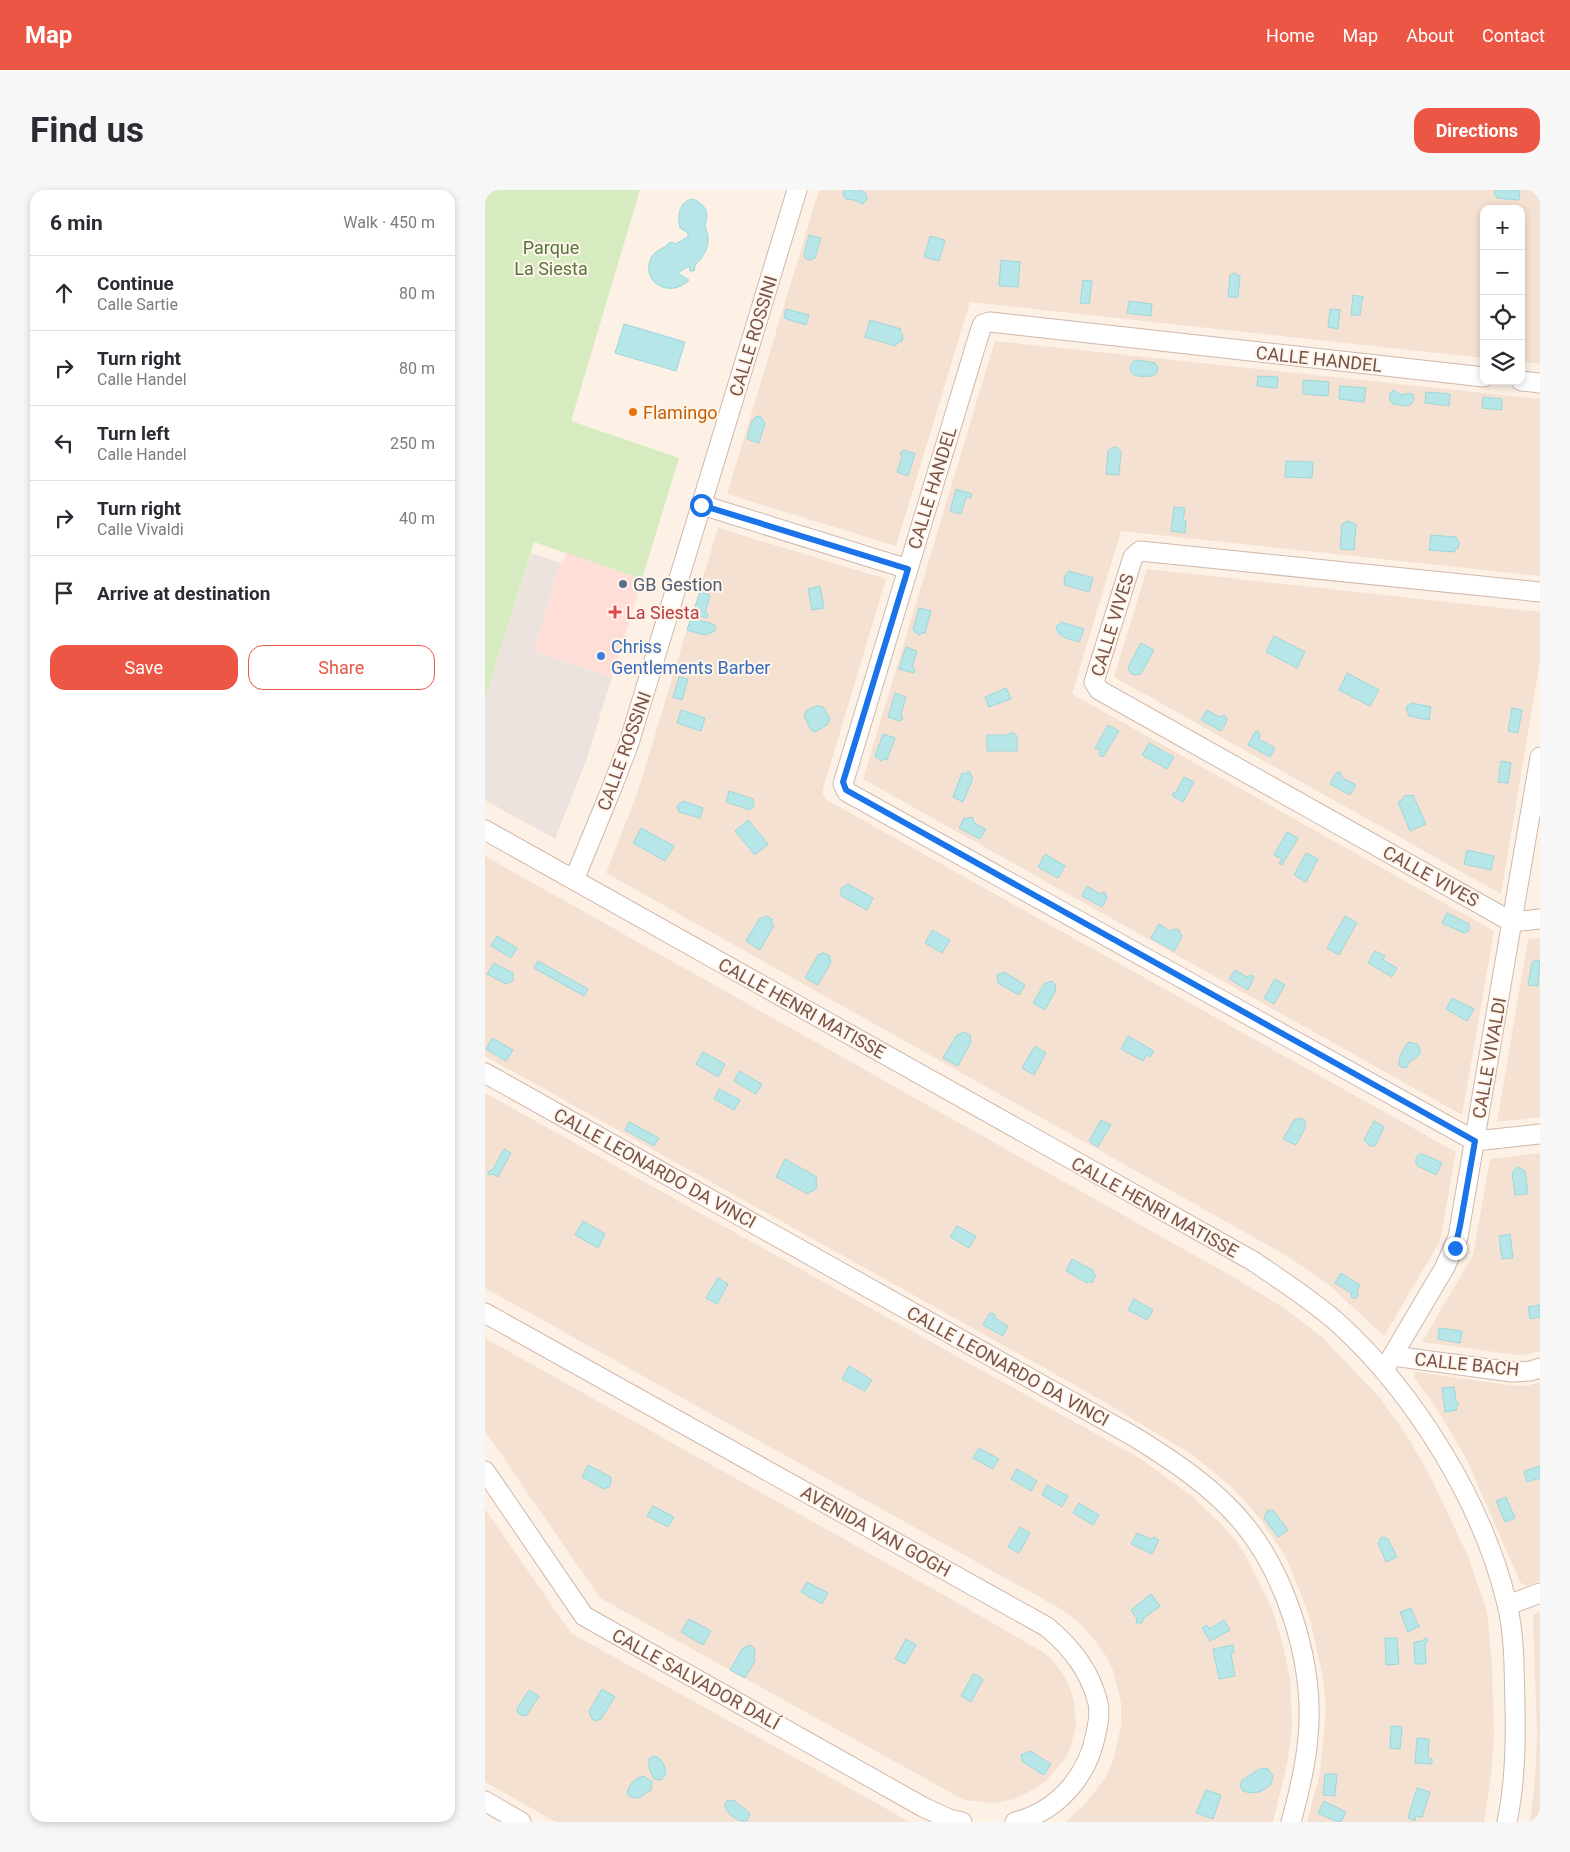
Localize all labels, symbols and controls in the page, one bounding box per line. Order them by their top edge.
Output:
text: Map [25,21,72,49]
text: Home [1266,25,1315,46]
text: Map [1343,25,1378,46]
text: About [1406,25,1454,46]
text: Contact [1482,25,1545,46]
button: Directions [1414,108,1540,153]
text: Find us [30,110,144,151]
map controls [1480,205,1525,385]
button: + [1480,205,1525,250]
text: 6 min [50,211,103,235]
text: Walk · 450 m [343,213,435,232]
park label: Parque La Siesta [514,237,588,279]
button: − [1480,250,1525,295]
text: Continue [97,272,174,295]
street label: CALLE ROSSINI [725,273,781,399]
icon: ahead [50,279,78,307]
text: 80 m [399,284,435,303]
text: Calle Sartie [97,295,178,314]
button: locate [1480,295,1525,340]
button: layers [1480,340,1525,385]
street label: CALLE HANDEL [1255,342,1383,376]
text: Turn right [97,347,181,370]
icon: right [50,354,78,382]
text: 80 m [399,359,435,378]
text: Calle Handel [97,370,187,389]
place label: Flamingo [643,402,718,423]
marker: Flamingo [627,406,639,418]
text: Turn left [97,422,170,445]
street label: CALLE HANDEL [903,424,961,552]
icon: left [50,429,78,457]
text: 250 m [390,434,435,453]
text: Calle Handel [97,445,187,464]
route start [690,494,713,517]
text: Turn right [97,497,181,520]
icon: right [50,504,78,532]
text: 40 m [399,509,435,528]
text: Calle Vivaldi [97,520,184,539]
street label: CALLE VIVES [1086,571,1138,679]
place label: GB Gestion [633,574,723,595]
marker: GB Gestion [617,578,629,590]
icon: arrive [50,579,78,607]
text: Arrive at destination [97,582,270,605]
place label: La Siesta [626,602,700,623]
marker: La Siesta [608,605,622,619]
place label: Chriss Gentlements Barber [611,636,770,678]
button: Save [50,645,238,690]
button: Share [248,645,435,690]
marker: Chriss Gentlements Barber [595,650,607,662]
street label: CALLE ROSSINI [593,689,655,813]
street label: CALLE VIVES [1379,841,1483,911]
street label: CALLE HENRI MATISSE [715,953,889,1063]
street label: CALLE VIVALDI [1468,996,1510,1120]
street label: CALLE LEONARDO DA VINCI [550,1104,760,1232]
street label: CALLE HENRI MATISSE [1068,1152,1242,1262]
route end [1444,1237,1467,1260]
street label: CALLE LEONARDO DA VINCI [903,1302,1113,1430]
street label: CALLE BACH [1414,1348,1520,1380]
street label: AVENIDA VAN GOGH [798,1481,954,1581]
street label: CALLE SALVADOR DALÍ [609,1624,784,1734]

